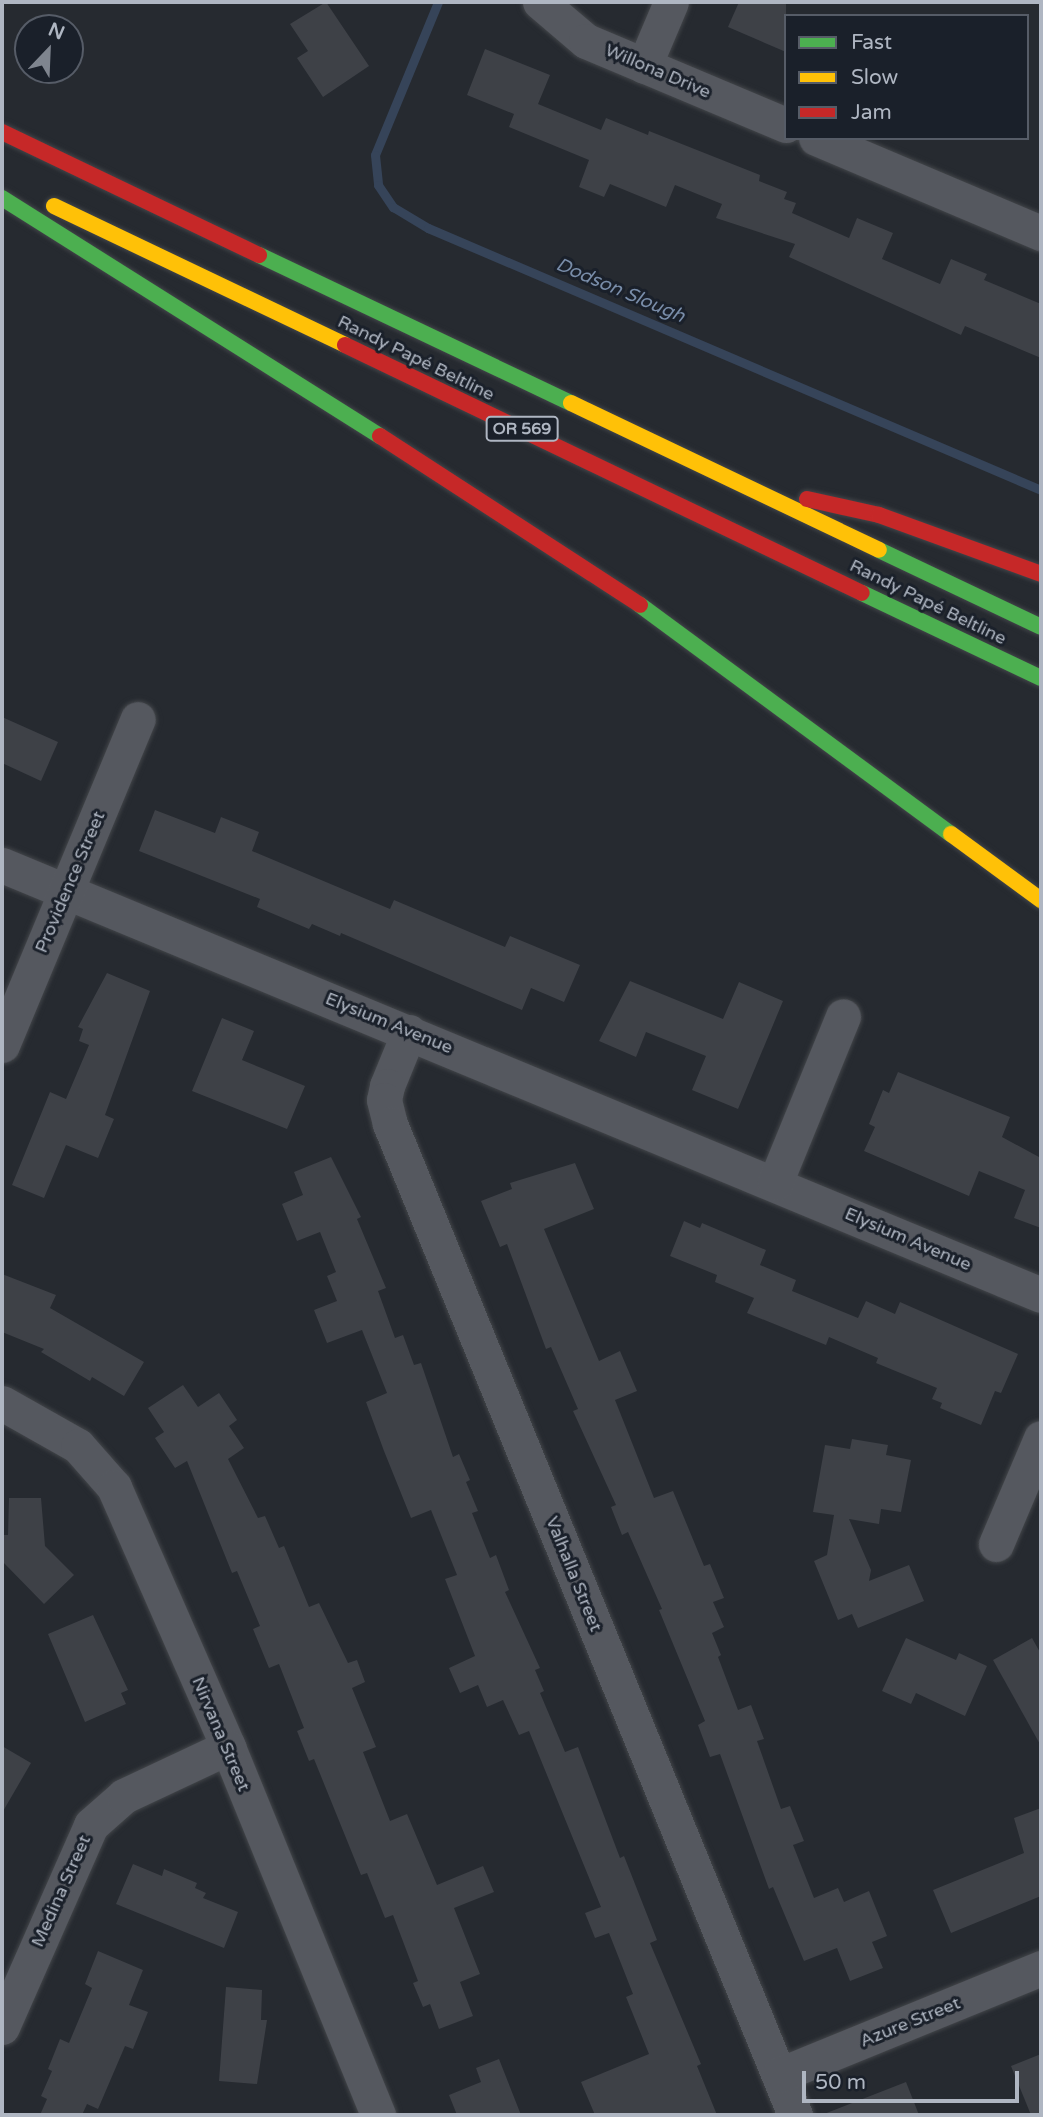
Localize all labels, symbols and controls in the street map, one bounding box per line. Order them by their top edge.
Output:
north arrow [14,14,84,84]
legend [784,14,1029,140]
text: N [45,18,68,45]
text: Fast [851,30,892,55]
street label: Willona Drive [602,39,714,103]
text: Slow [851,65,898,90]
text: Jam [851,100,892,125]
water label: Dodson Slough [552,254,688,328]
street label: Randy Papé Beltline [334,311,498,405]
road number: OR 569 [485,416,559,442]
street label: Randy Papé Beltline [846,555,1010,649]
street label: Providence Street [30,808,110,956]
street label: Elysium Avenue [322,988,456,1058]
street label: Elysium Avenue [841,1203,975,1275]
street label: Valhalla Street [541,1513,607,1635]
street label: Nirvana Street [187,1673,255,1795]
street label: Medina Street [27,1832,95,1950]
street label: Azure Street [857,1992,963,2052]
scale bar [805,2058,1022,2102]
text: 50 m [815,2070,866,2095]

